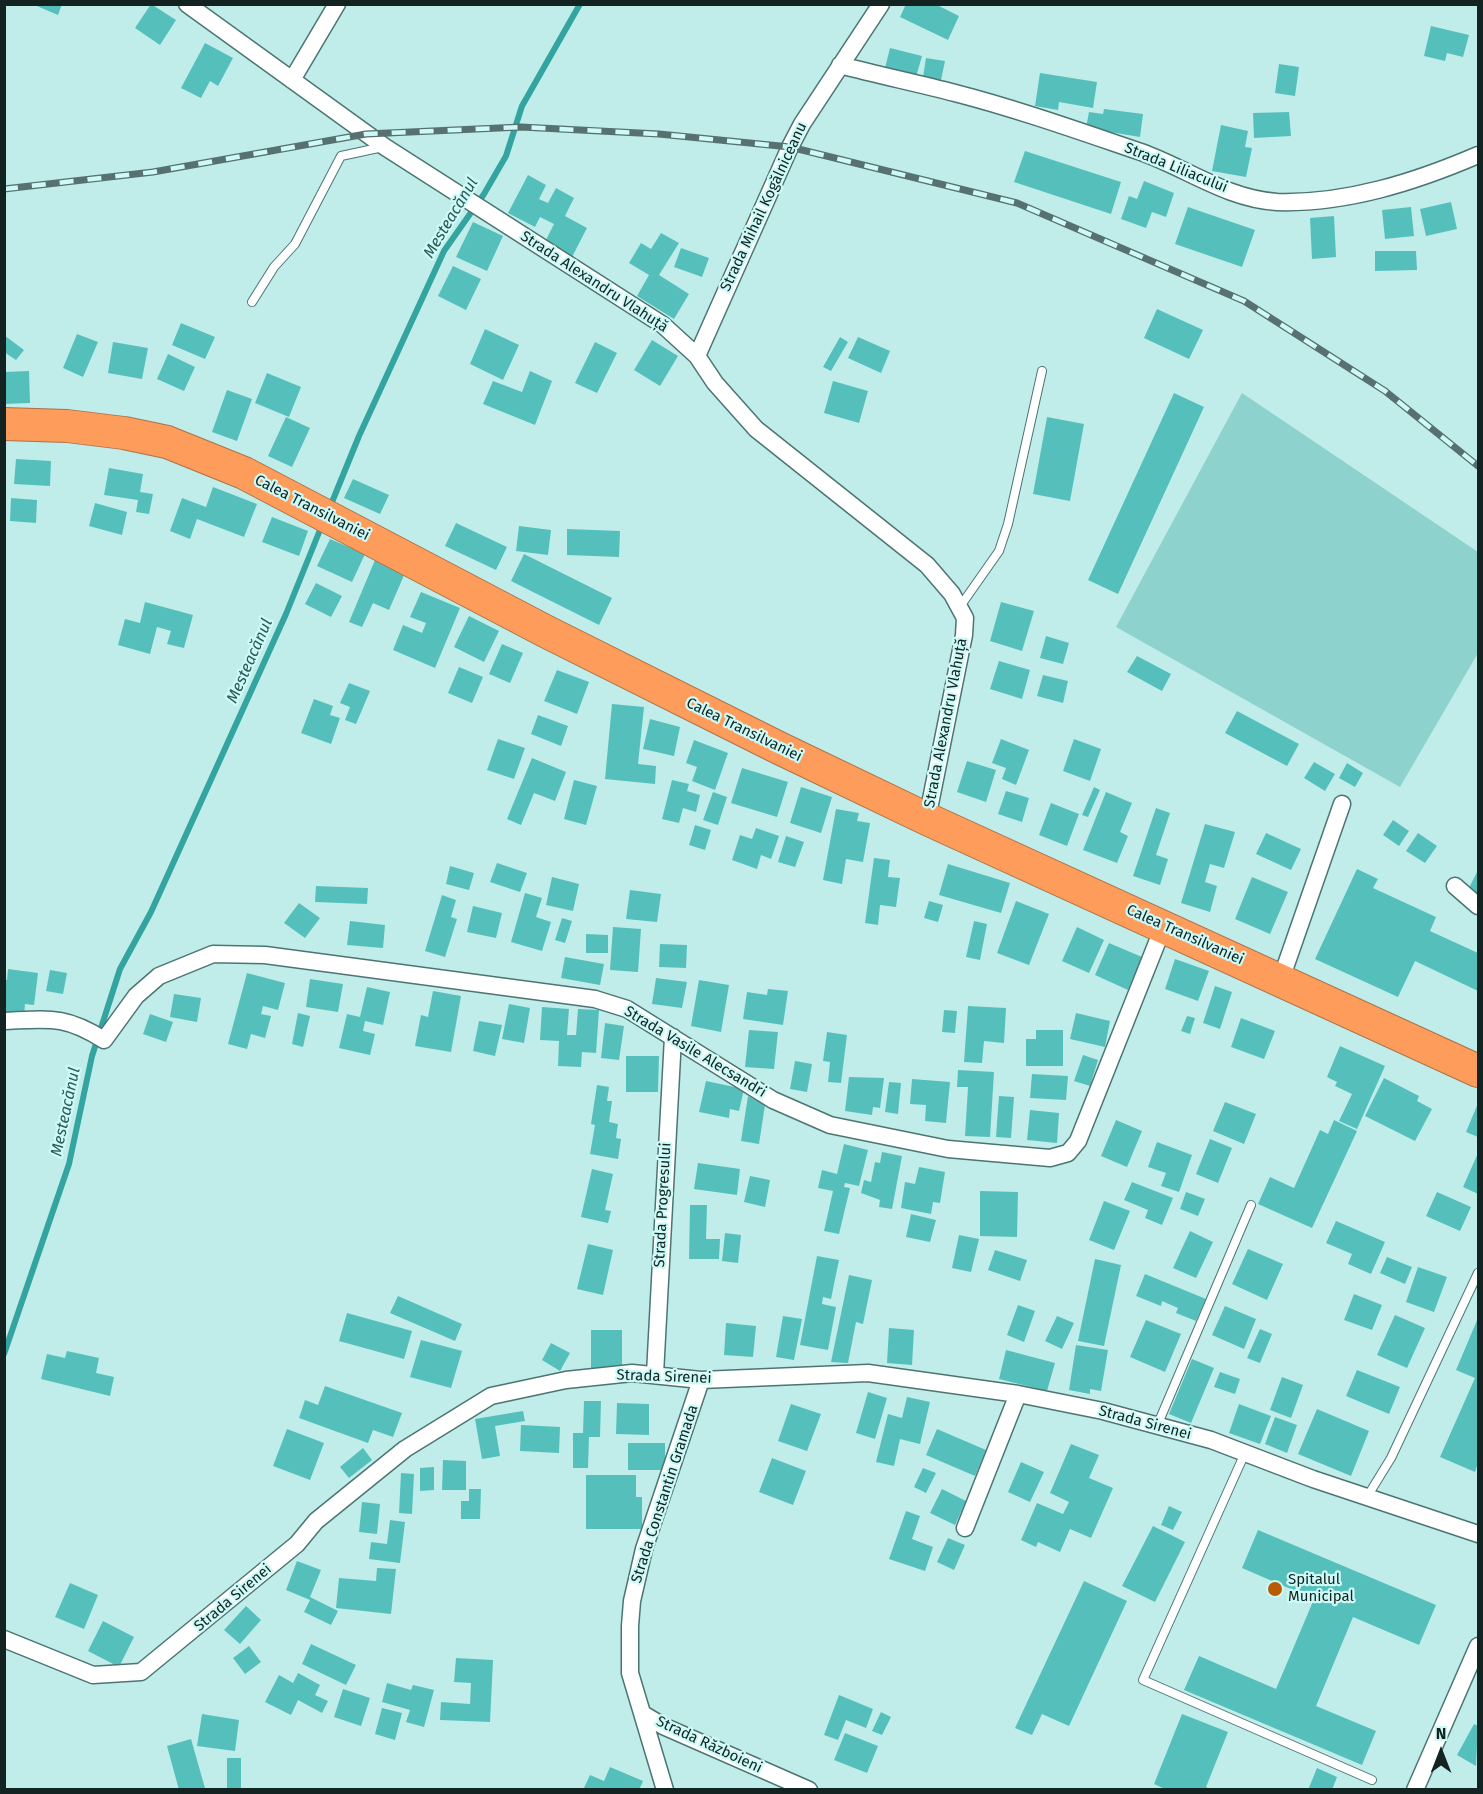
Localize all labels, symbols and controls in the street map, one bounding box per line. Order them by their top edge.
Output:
street label: Strada Mihail Kogălniceanu [717,120,811,294]
street label: Strada Liliacului [1122,139,1230,197]
water label: Mesteacănul [420,174,482,262]
street label: Strada Alexandru Vlahuță [517,228,671,336]
street label: Calea Transilvaniei [252,471,372,545]
water label: Mesteacănul [223,616,277,706]
street label: Strada Alexandru Vlahuță [921,637,971,809]
street label: Calea Transilvaniei [683,694,805,766]
street label: Calea Transilvaniei [1124,901,1246,969]
street label: Strada Vasile Alecsandri [621,1002,769,1102]
water label: Mesteacănul [47,1066,85,1158]
street label: Strada Progresului [651,1142,675,1268]
street label: Strada Sirenei [616,1366,712,1388]
street label: Strada Sirenei [1097,1402,1193,1444]
street label: Strada Constantin Gramada [628,1403,702,1585]
street label: Strada Sirenei [191,1560,275,1636]
place label: Spitalul Municipal [1288,1571,1354,1606]
marker: Spitalul Municipal [1266,1580,1284,1598]
street label: Strada Războieni [653,1713,765,1777]
north arrow [1411,1722,1471,1782]
text: N [1436,1724,1446,1743]

